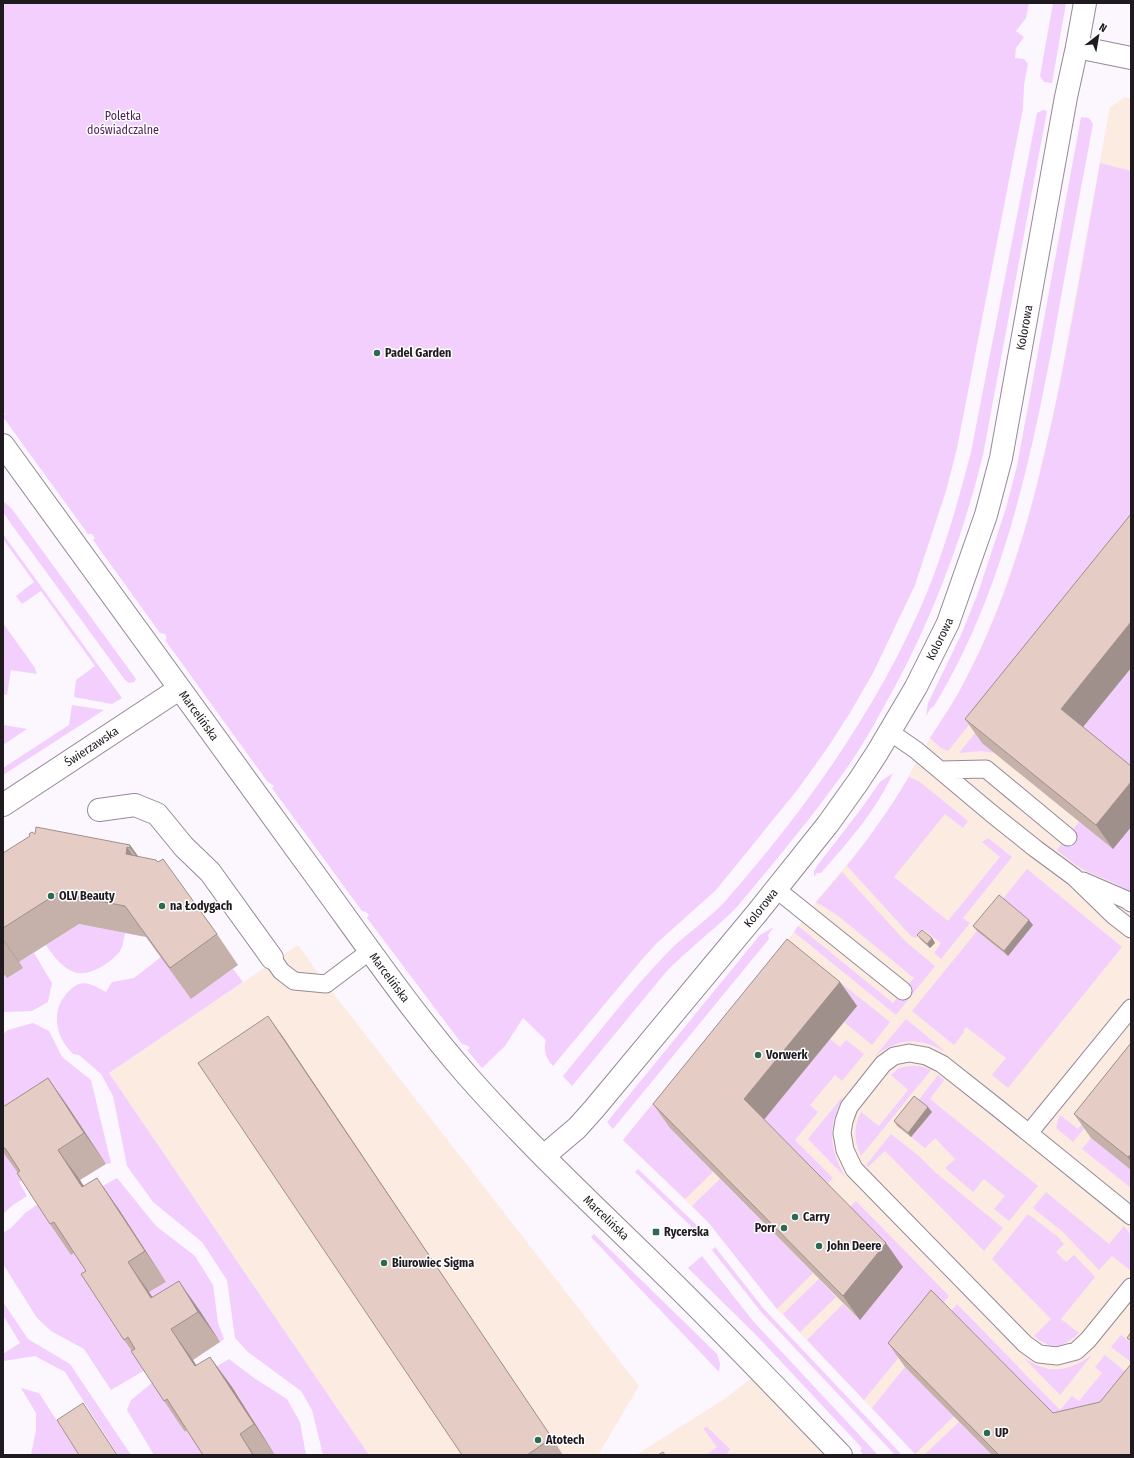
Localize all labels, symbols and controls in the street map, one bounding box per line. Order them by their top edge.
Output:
north arrow [1078,16,1118,56]
text: N [1097,21,1109,35]
park label: Poletka doświadczalne [87,109,159,137]
street label: Kolorowa [1014,304,1035,351]
place label: Padel Garden [385,346,451,360]
marker: Padel Garden [372,348,382,358]
street label: Kolorowa [923,616,956,663]
street label: Marcelińska [176,688,222,743]
street label: Świerzawska [61,724,121,769]
street label: Kolorowa [741,886,781,930]
place label: OLV Beauty [59,889,115,903]
marker: OLV Beauty [46,891,56,901]
place label: na Łodygach [170,899,232,913]
marker: na Łodygach [157,901,167,911]
street label: Marcelińska [367,950,413,1005]
place label: Vorwerk [765,1048,809,1062]
marker: Vorwerk [753,1050,763,1060]
street label: Marcelińska [580,1193,632,1243]
place label: Carry [803,1210,830,1224]
marker: Carry [790,1212,800,1222]
place label: Porr [755,1221,777,1235]
marker: Porr [779,1223,789,1233]
place label: Rycerska [664,1225,709,1239]
marker: Rycerska [651,1227,661,1237]
place label: John Deere [826,1239,881,1253]
marker: John Deere [814,1241,824,1251]
place label: Biurowiec Sigma [392,1256,474,1270]
marker: Biurowiec Sigma [379,1258,389,1268]
place label: UP [995,1426,1009,1440]
marker: UP [982,1428,992,1438]
place label: Atotech [545,1433,585,1447]
marker: Atotech [533,1435,543,1445]

